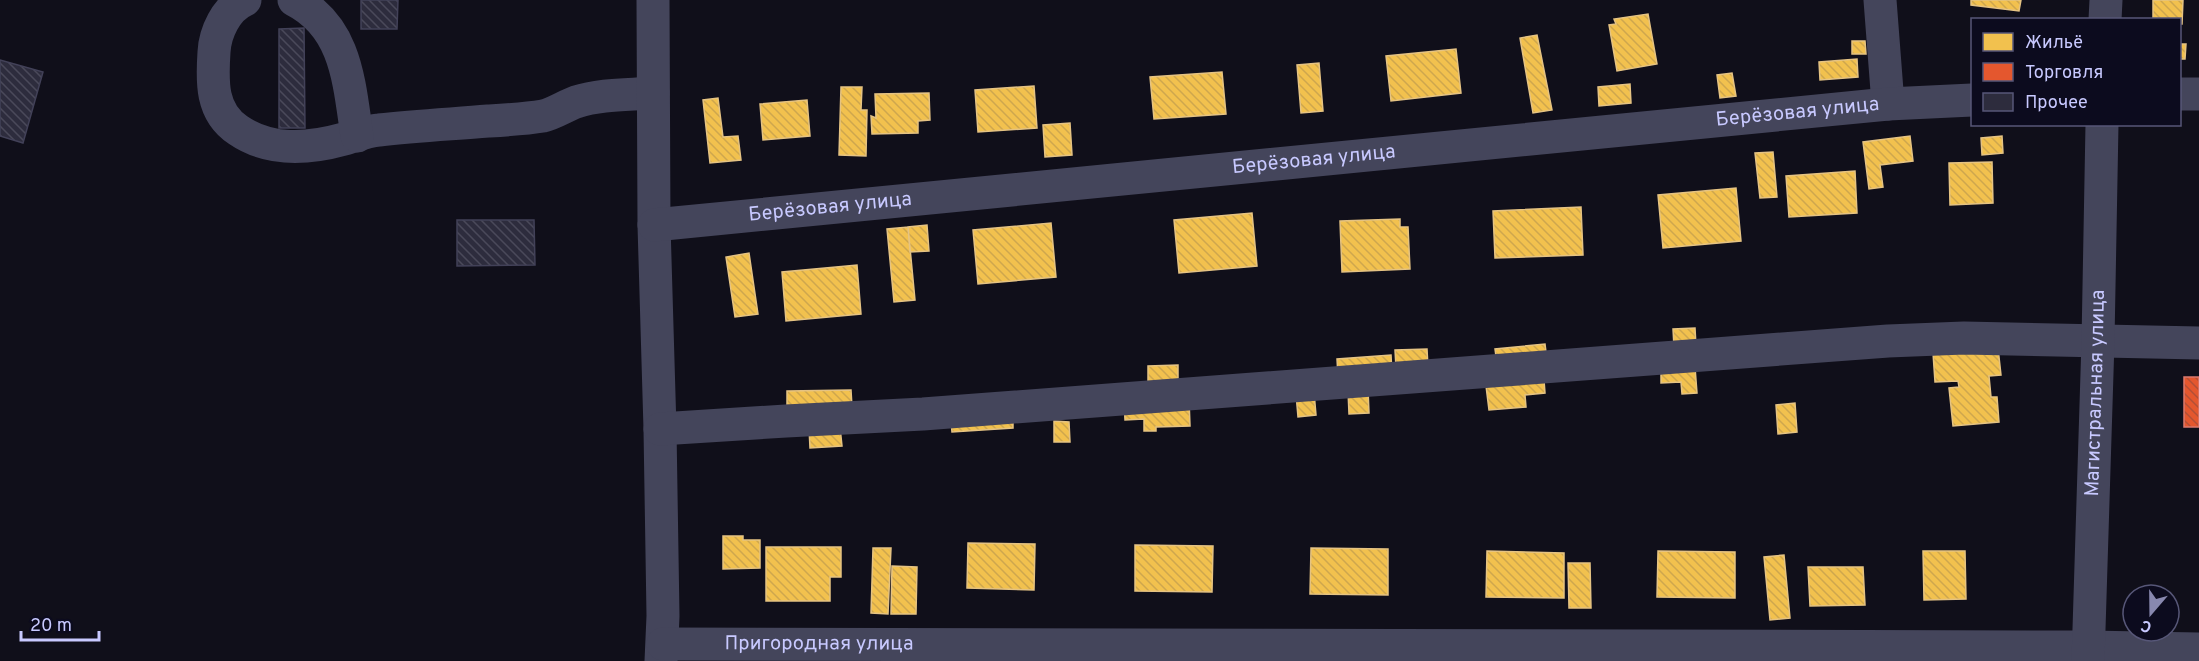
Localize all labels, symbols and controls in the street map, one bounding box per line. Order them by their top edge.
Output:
legend [1971,18,2181,126]
text: Жильё [2025,32,2083,55]
text: Торговля [2025,62,2103,85]
street label: Берёзовая улица [1715,92,1880,134]
text: Прочее [2025,92,2088,115]
street label: Берёзовая улица [1231,139,1397,181]
street label: Берёзовая улица [747,187,913,229]
street label: Магистральная улица [2080,289,2112,497]
north arrow [2121,583,2181,643]
scale bar [21,604,99,642]
text: С [2138,614,2155,636]
text: 20 m [30,615,72,638]
street label: Пригородная улица [725,631,913,658]

